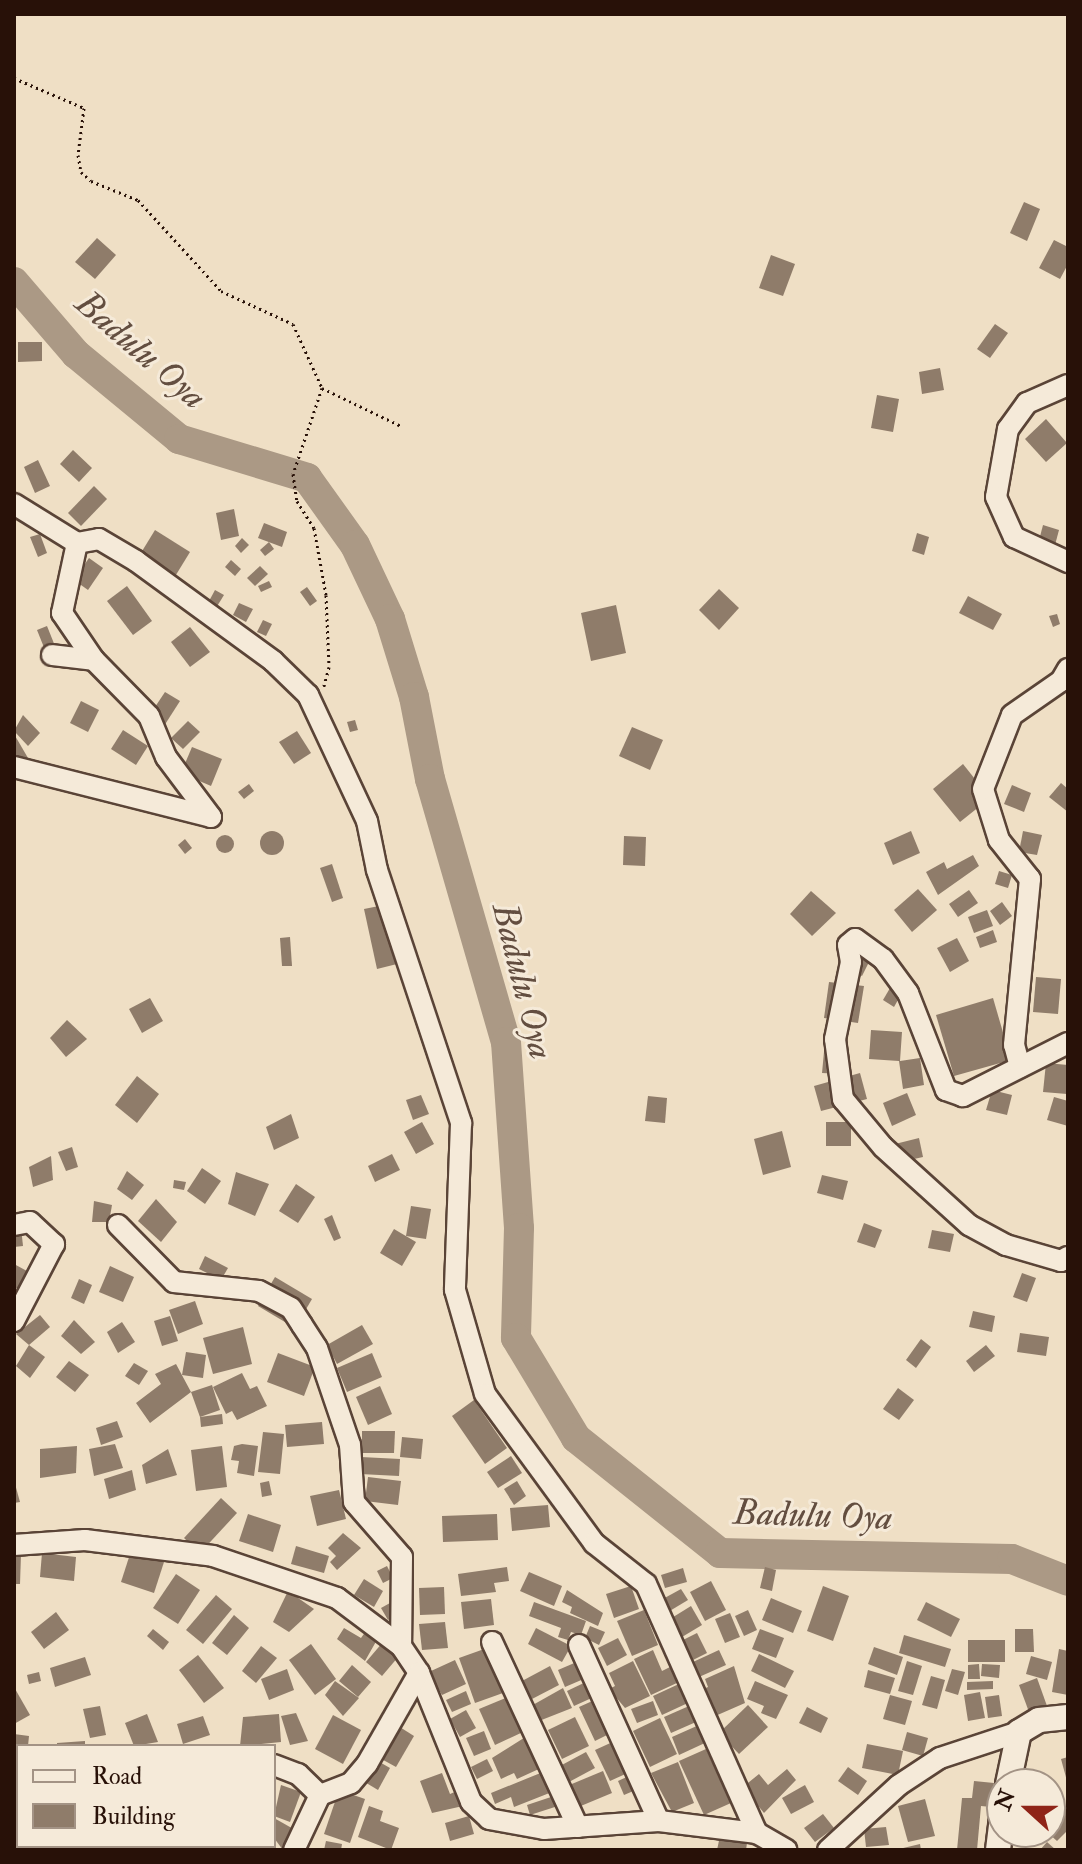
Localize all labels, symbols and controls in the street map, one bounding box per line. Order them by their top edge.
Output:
water label: Badulu Oya [67,281,215,419]
water label: Badulu Oya [483,899,563,1063]
water label: Badulu Oya [733,1491,893,1539]
legend [16,1744,276,1848]
text: Road [92,1761,142,1792]
north arrow [986,1768,1066,1848]
text: N [989,1786,1022,1814]
text: Building [92,1801,175,1832]

